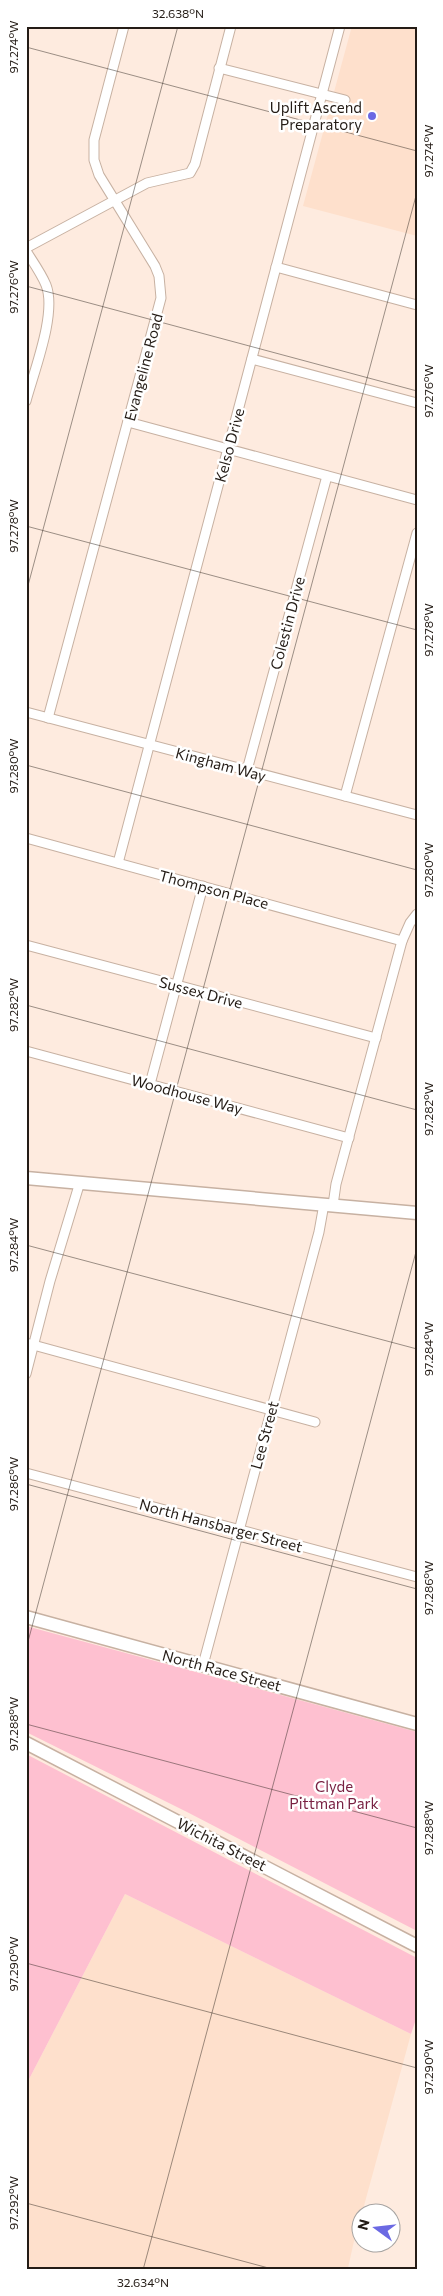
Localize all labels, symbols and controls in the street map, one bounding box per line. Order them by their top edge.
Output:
text: 32.638°N [152,6,204,20]
text: 97.274°W [6,21,20,73]
place label: Uplift Ascend Preparatory [270,98,362,133]
marker: Uplift Ascend Preparatory [366,110,378,122]
text: 97.274°W [421,125,435,177]
text: 97.276°W [6,260,20,314]
street label: Evangeline Road [120,311,166,423]
text: 97.276°W [421,364,435,418]
street label: Kelso Drive [210,406,248,484]
text: 97.278°W [6,499,20,553]
street label: Colestin Drive [266,574,308,671]
text: 97.278°W [421,603,435,657]
text: 97.280°W [6,738,20,794]
street label: Kingham Way [174,743,268,785]
text: 97.280°W [421,842,435,898]
street label: Thompson Place [157,866,271,912]
street label: Sussex Drive [157,972,245,1012]
text: 97.282°W [6,978,20,1032]
street label: Woodhouse Way [129,1071,245,1118]
text: 97.282°W [421,1082,435,1136]
text: 97.284°W [6,1218,20,1272]
text: 97.284°W [421,1322,435,1376]
street label: Lee Street [246,1399,282,1471]
text: 97.286°W [6,1457,20,1511]
street label: North Hansbarger Street [137,1495,305,1555]
text: 97.286°W [421,1561,435,1615]
street label: North Race Street [161,1645,283,1695]
text: 97.288°W [6,1697,20,1751]
park label: Clyde Pittman Park [289,1777,379,1812]
text: 97.288°W [421,1801,435,1855]
street label: Wichita Street [174,1814,270,1874]
text: 97.290°W [6,1936,20,1992]
text: 97.290°W [421,2039,435,2095]
text: 97.292°W [6,2176,20,2230]
north arrow [350,2204,400,2254]
text: N [353,2217,373,2232]
text: 32.634°N [117,2275,169,2289]

